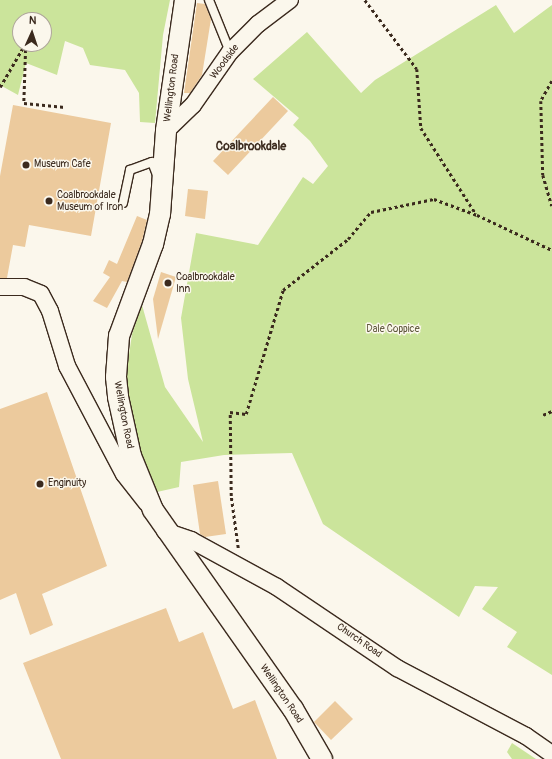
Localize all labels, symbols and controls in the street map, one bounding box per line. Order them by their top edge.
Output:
north arrow [12,12,52,52]
text: N [29,14,37,27]
street label: Woodside [208,42,242,82]
street label: Wellington Road [162,53,182,123]
district label: Coalbrookdale [216,140,286,154]
place label: Museum Cafe [34,159,91,171]
marker: Museum Cafe [21,160,31,170]
place label: Coalbrookdale Museum of Iron [57,189,123,212]
marker: Coalbrookdale Museum of Iron [44,196,54,206]
place label: Coalbrookdale Inn [176,271,235,294]
marker: Coalbrookdale Inn [163,278,173,288]
park label: Dale Coppice [366,324,420,336]
street label: Wellington Road [111,380,135,450]
place label: Enginuity [48,478,86,490]
marker: Enginuity [35,479,45,489]
street label: Church Road [334,621,384,661]
street label: Wellington Road [257,662,305,726]

